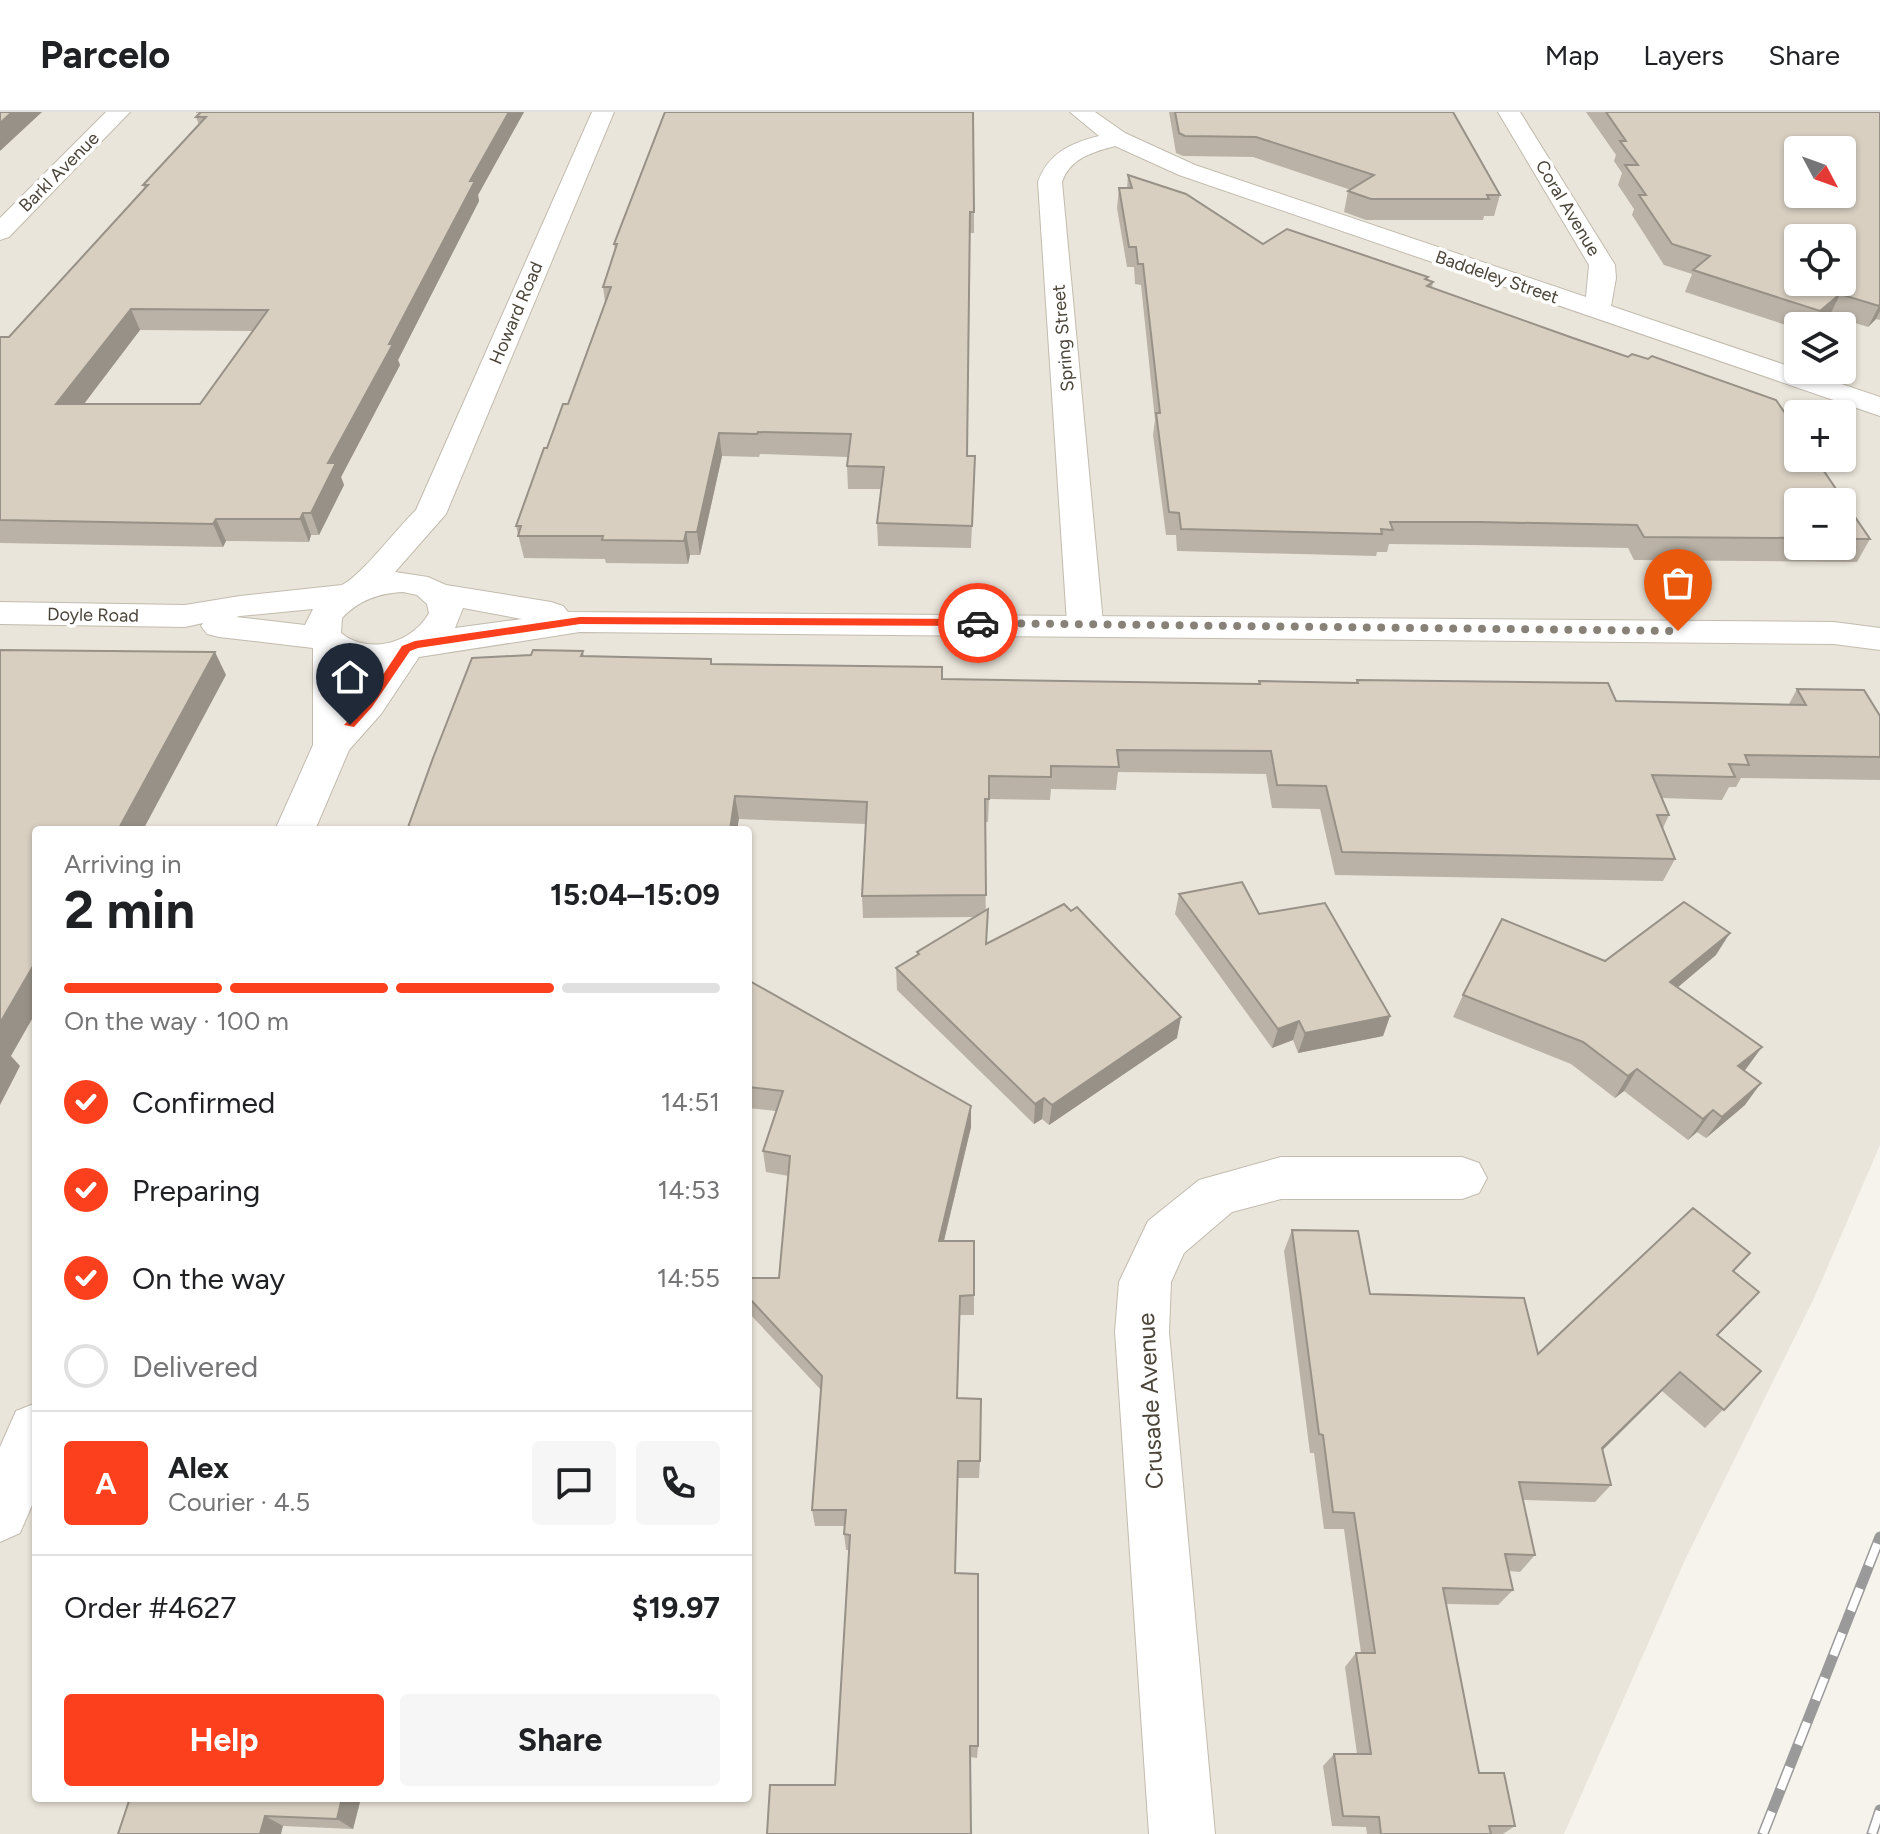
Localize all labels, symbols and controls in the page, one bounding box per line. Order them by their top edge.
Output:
text: Parcelo [40,32,170,78]
text: Map [1545,38,1599,72]
text: Layers [1643,38,1724,72]
text: Share [1768,38,1840,72]
street label: Barkl Avenue [14,127,104,217]
north arrow [1784,136,1856,208]
map controls [1784,136,1856,560]
street label: Coral Avenue [1531,156,1605,260]
button: locate [1784,224,1856,296]
street label: Baddeley Street [1432,246,1562,308]
street label: Howard Road [485,258,547,368]
street label: Spring Street [1047,283,1079,392]
button: layers [1784,312,1856,384]
button: + [1784,400,1856,472]
button: − [1784,488,1856,560]
pin [1644,549,1712,631]
icon: bag [1656,561,1700,605]
courier [938,583,1018,663]
icon: car [956,601,1000,645]
street label: Doyle Road [47,603,139,627]
pin [316,643,384,725]
icon: home [328,655,372,699]
text: Arriving in [64,848,182,880]
text: 15:04–15:09 [550,876,720,913]
text: 2 min [64,879,195,941]
text: On the way · 100 m [64,1005,289,1037]
icon: check [64,1080,108,1124]
text: Confirmed [132,1084,275,1121]
text: 14:51 [661,1086,720,1118]
icon: check [64,1168,108,1212]
text: Preparing [132,1172,260,1209]
text: 14:53 [657,1174,720,1206]
icon: check [64,1256,108,1300]
text: On the way [132,1260,285,1297]
text: 14:55 [657,1262,720,1294]
street label: Crusade Avenue [1131,1312,1169,1490]
text: Delivered [132,1348,258,1385]
button: chat [532,1441,616,1525]
button: phone [636,1441,720,1525]
text: Alex [168,1449,229,1486]
text: A [95,1465,117,1502]
text: Courier · 4.5 [168,1486,310,1518]
text: Order #4627 [64,1589,236,1626]
text: $19.97 [632,1589,720,1626]
button: Help [64,1694,384,1786]
button: Share [400,1694,720,1786]

